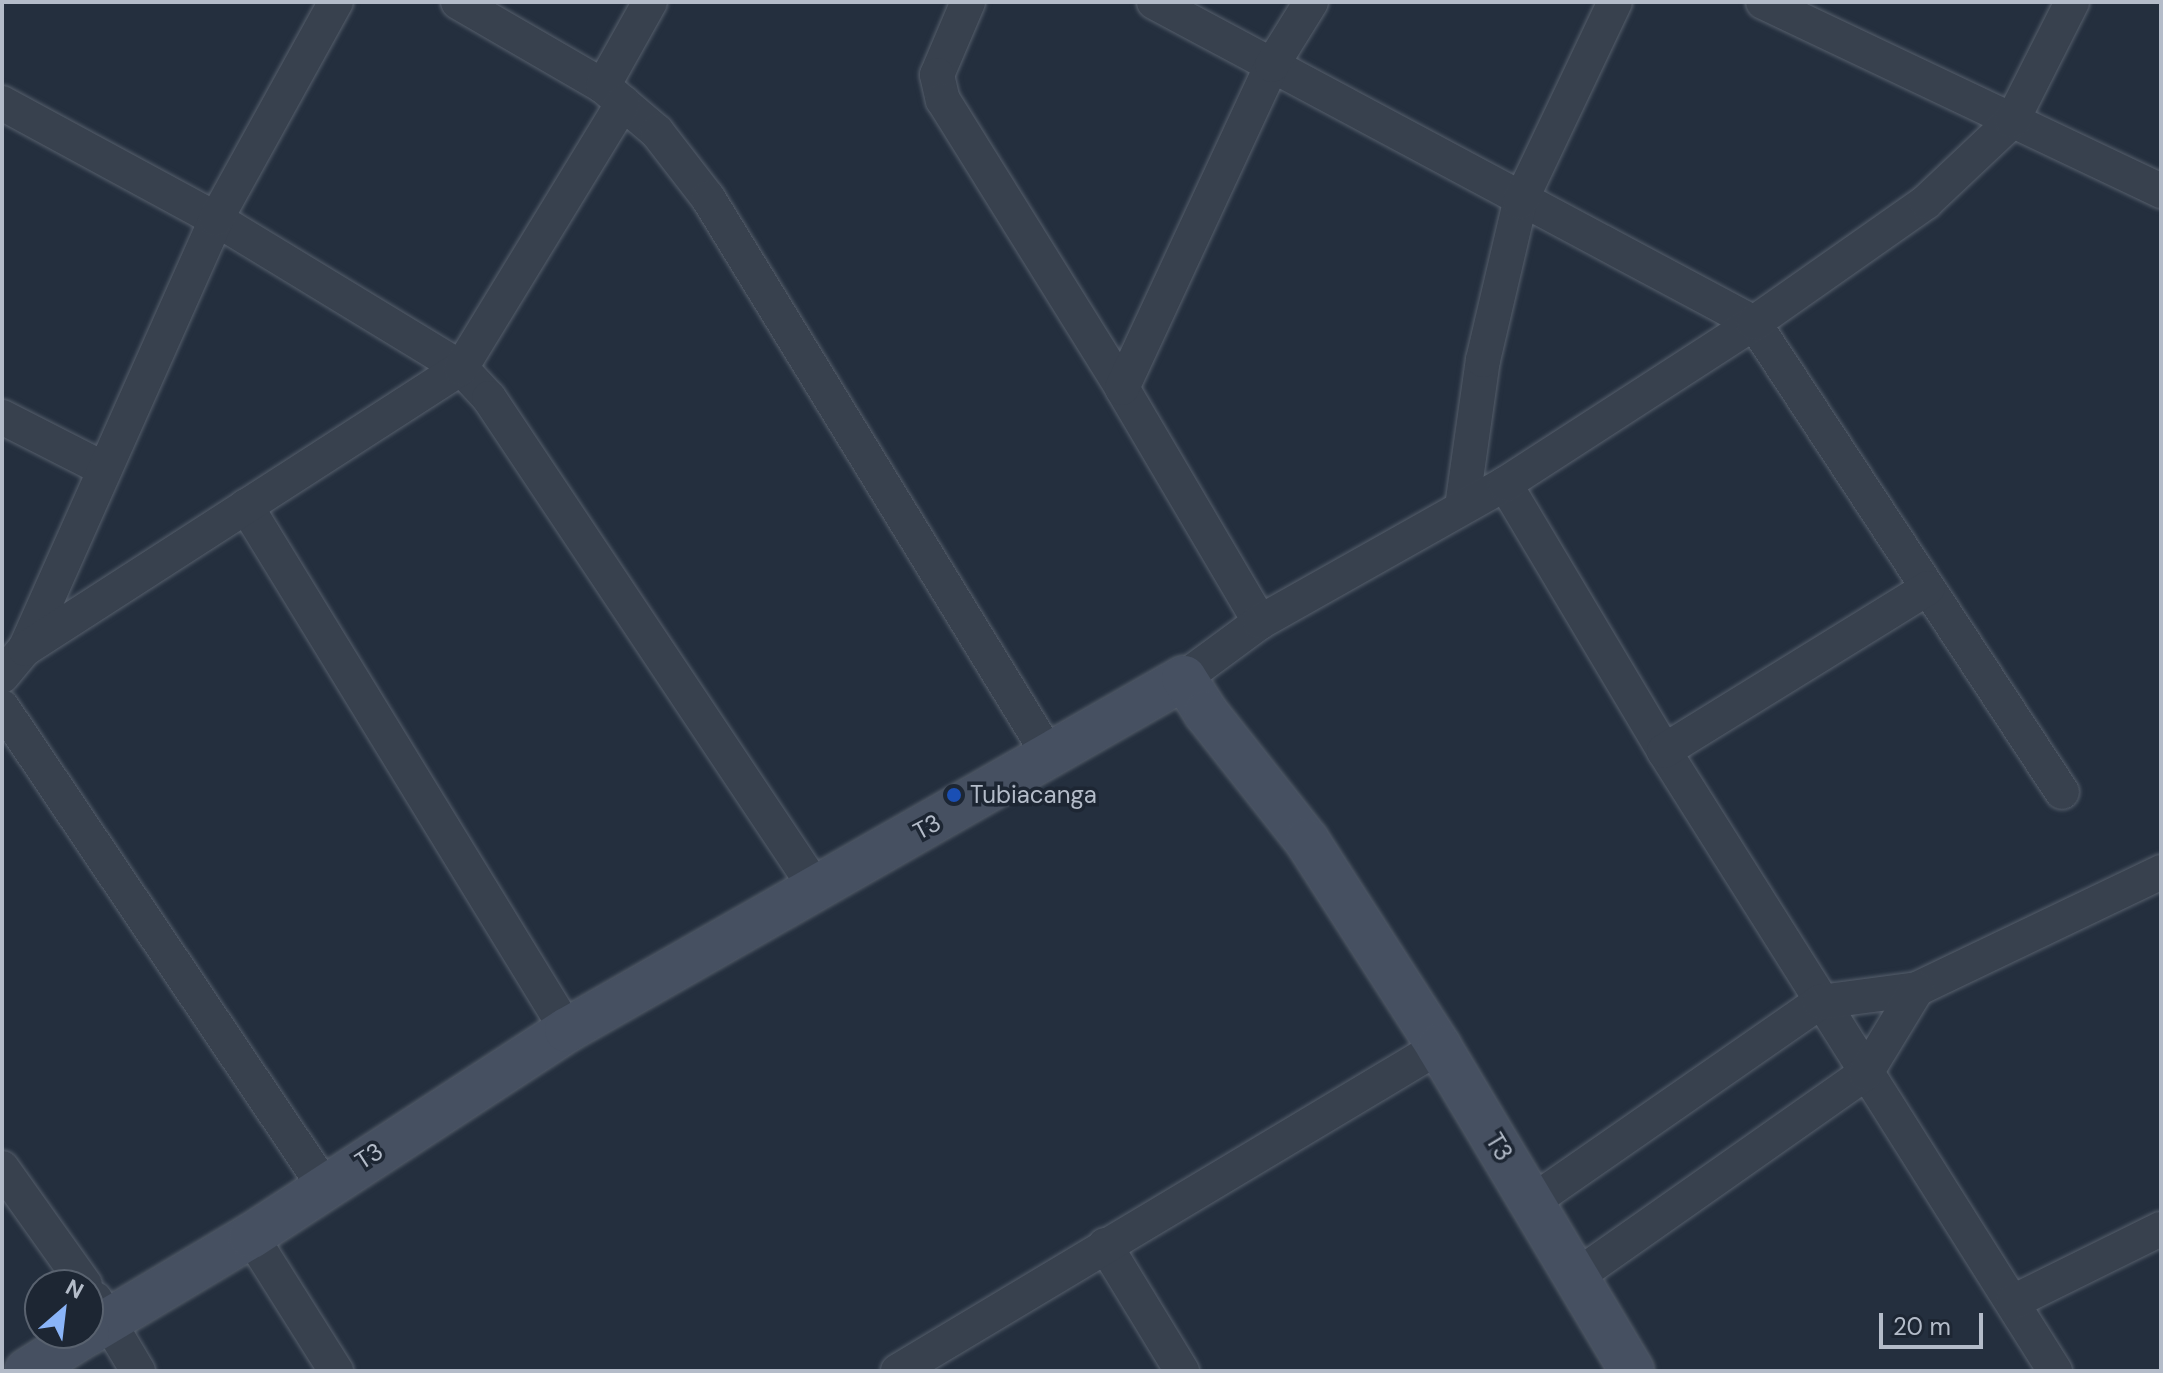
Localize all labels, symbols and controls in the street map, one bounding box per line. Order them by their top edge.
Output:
place label: Tubiacanga [970,781,1097,809]
marker: Tubiacanga [945,786,963,804]
street label: T3 [908,808,946,846]
street label: T3 [1480,1128,1518,1166]
street label: T3 [350,1137,388,1175]
north arrow [24,1269,104,1349]
text: N [61,1273,88,1306]
scale bar [1883,1297,1987,1347]
text: 20 m [1893,1311,1951,1342]

